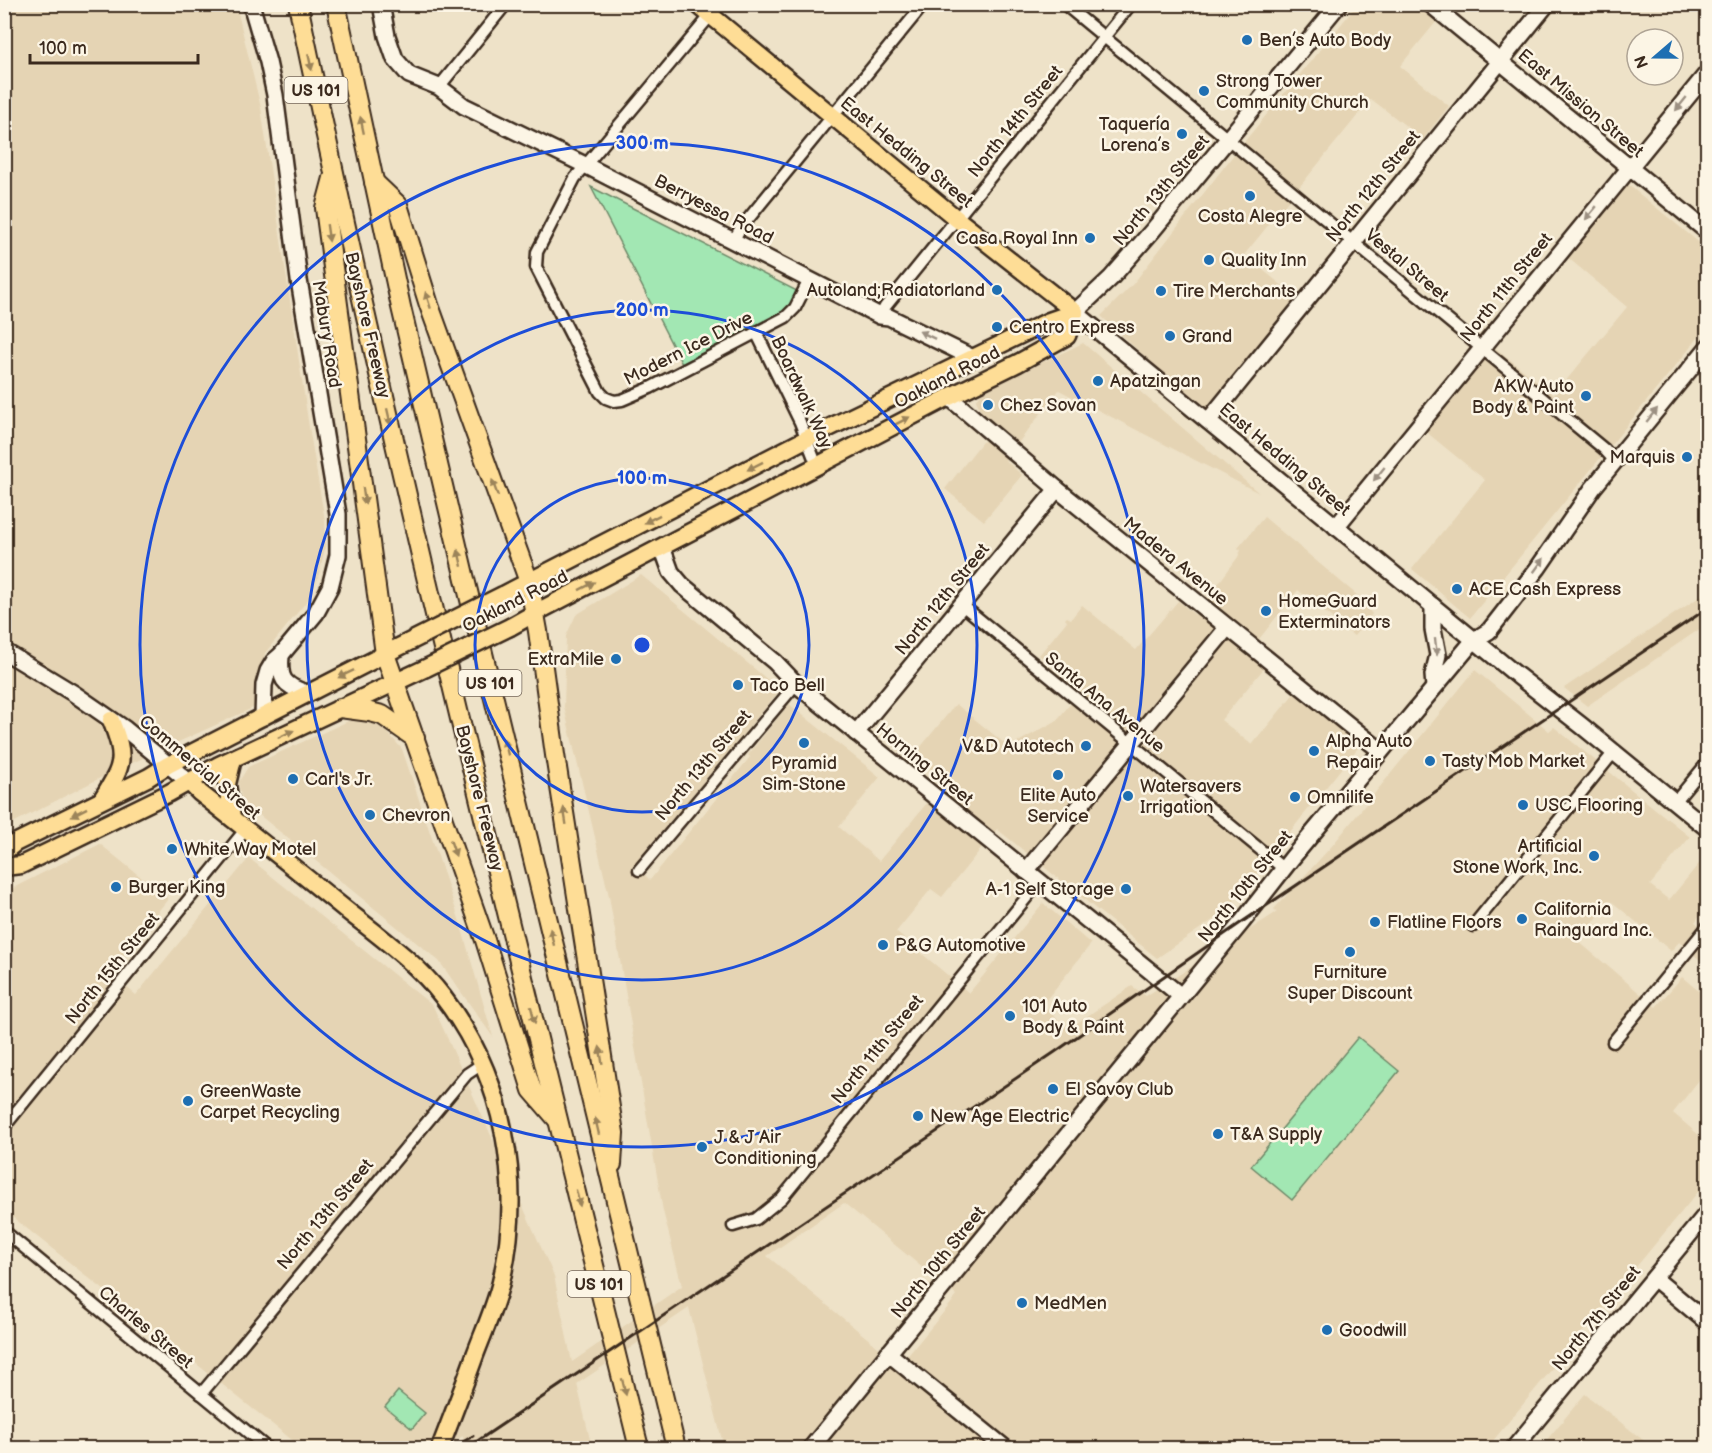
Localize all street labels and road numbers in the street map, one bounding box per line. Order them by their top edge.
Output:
street label: East Mission Street [1514,45,1648,162]
street label: North 14th Street [964,61,1067,182]
road number: US 101 [284,77,348,103]
street label: East Hedding Street [836,92,978,213]
street label: North 12th Street [1322,126,1425,246]
street label: North 13th Street [1109,130,1214,250]
street label: Berryessa Road [651,170,777,249]
street label: Vestal Street [1361,224,1453,307]
street label: North 11th Street [1456,228,1557,346]
street label: Bayshore Freeway [340,250,395,401]
street label: Mabury Road [308,279,345,389]
street label: Modern Ice Drive [621,307,756,390]
street label: Boardwalk Way [766,333,837,452]
street label: Oakland Road [891,342,1003,413]
street label: East Hedding Street [1215,398,1355,521]
street label: Madera Avenue [1119,513,1232,610]
street label: North 12th Street [891,539,994,659]
street label: Oakland Road [459,566,571,637]
street label: Santa Ana Avenue [1041,648,1169,757]
road number: US 101 [458,670,522,696]
street label: North 13th Street [651,705,756,825]
street label: Commercial Street [135,711,265,824]
street label: Horning Street [872,719,978,810]
street label: Bayshore Freeway [451,723,508,874]
street label: North 10th Street [1194,826,1297,946]
street label: North 15th Street [61,908,164,1028]
street label: North 11th Street [827,990,928,1108]
street label: North 13th Street [273,1154,378,1274]
street label: North 10th Street [887,1202,990,1322]
street label: North 7th Street [1548,1261,1645,1375]
road number: US 101 [568,1271,630,1297]
street label: Charles Street [94,1282,198,1373]

